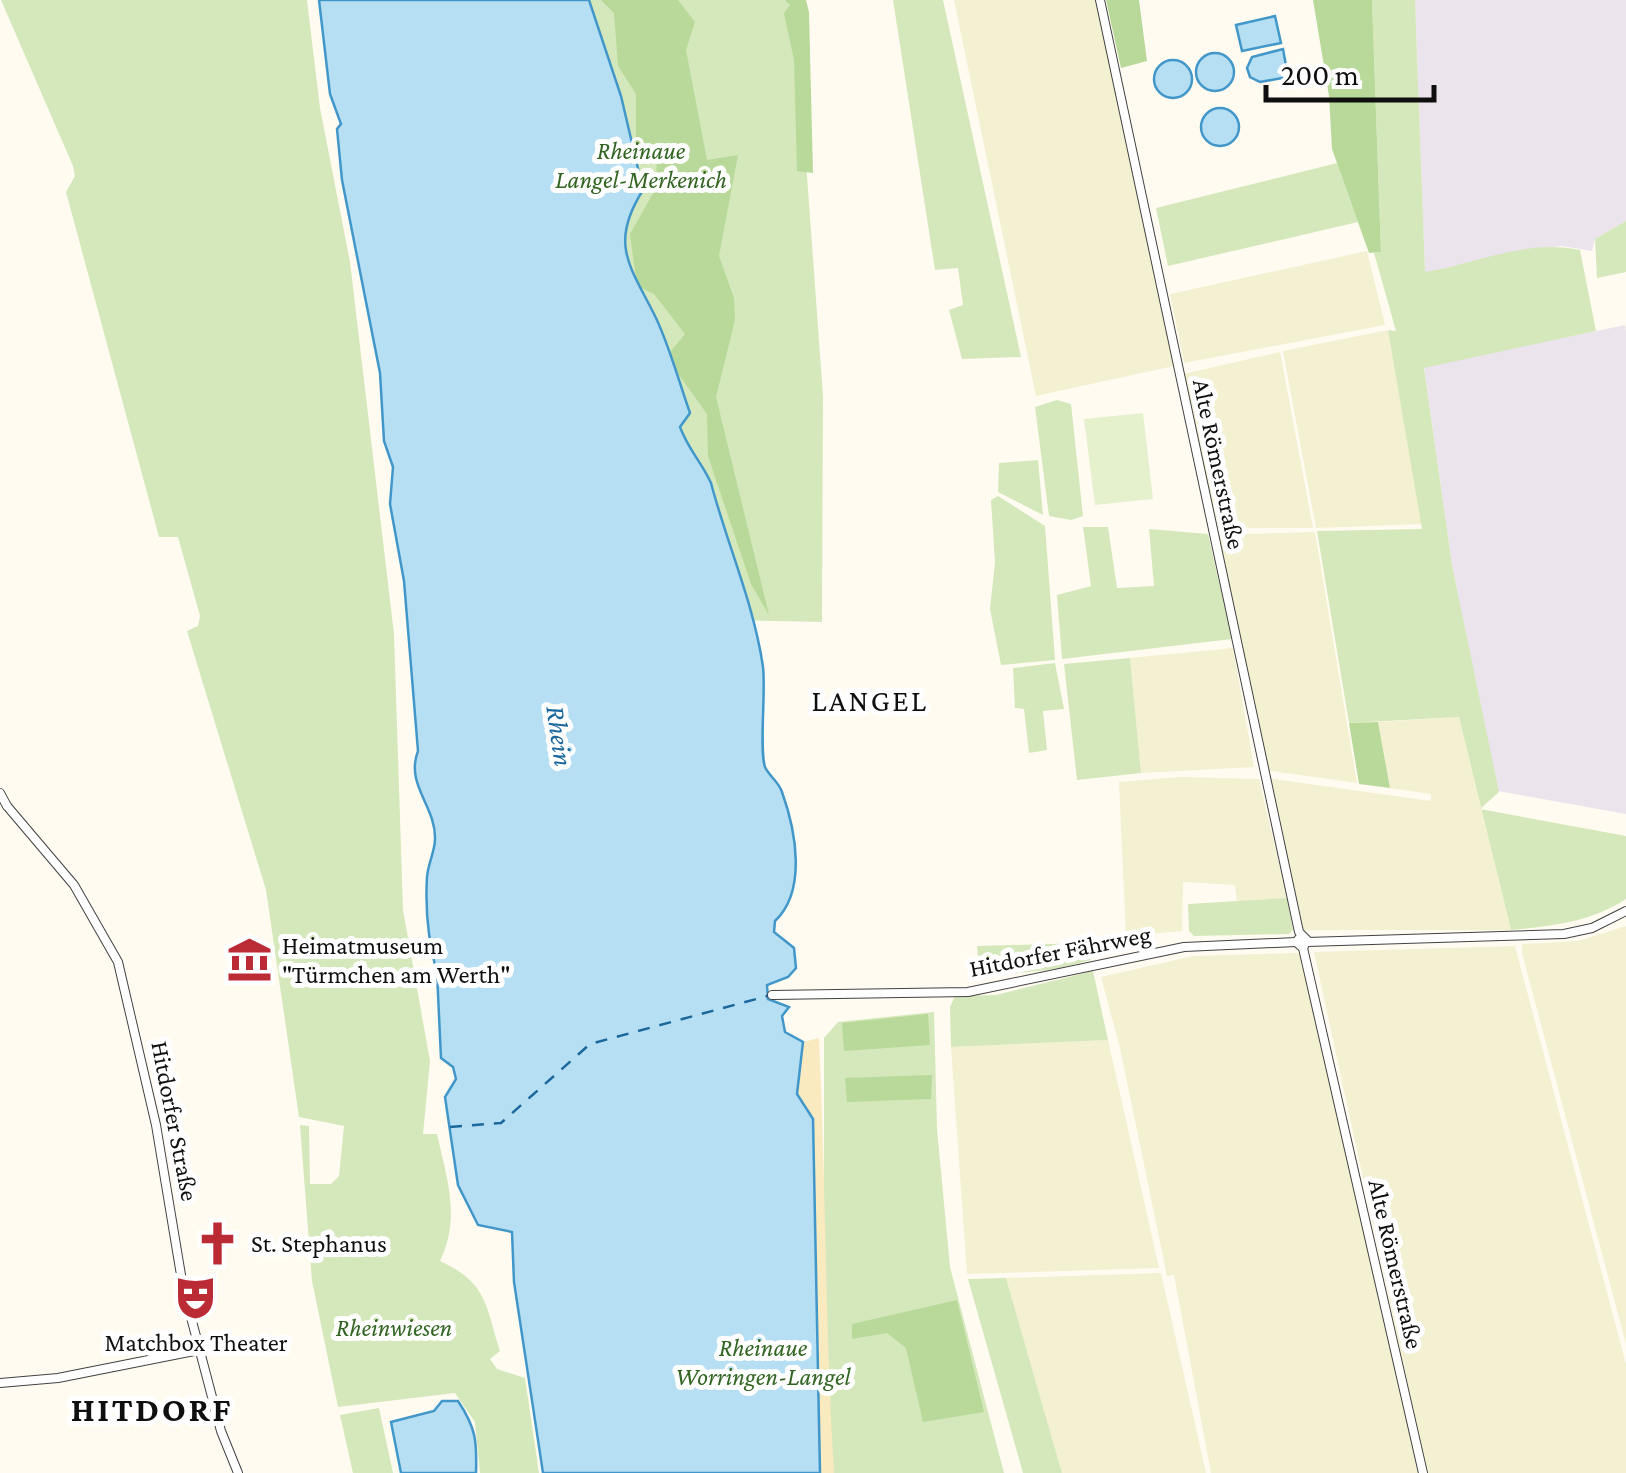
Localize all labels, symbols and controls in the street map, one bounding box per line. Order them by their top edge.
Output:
scale bar [1266,40,1434,102]
text: 200 m [1281,58,1359,91]
park label: Rheinaue Langel-Merkenich [555,137,727,194]
street label: Alte Römerstraße [1188,376,1250,552]
district label: LANGEL [811,684,929,717]
water label: Rhein [540,704,580,768]
street label: Hitdorfer Fährweg [967,920,1153,983]
place label: Heimatmuseum "Türmchen am Werth" [282,932,510,988]
museum icon: Heimatmuseum "Türmchen am Werth" [225,935,273,983]
street label: Hitdorfer Straße [146,1039,204,1203]
street label: Alte Römerstraße [1363,1177,1429,1351]
church icon: St. Stephanus [194,1219,242,1267]
place label: St. Stephanus [251,1230,387,1258]
theatre icon: Matchbox Theater [172,1274,220,1322]
park label: Rheinwiesen [336,1314,452,1341]
place label: Matchbox Theater [104,1329,288,1356]
park label: Rheinaue Worringen-Langel [675,1334,851,1391]
district label: HITDORF [71,1390,233,1429]

